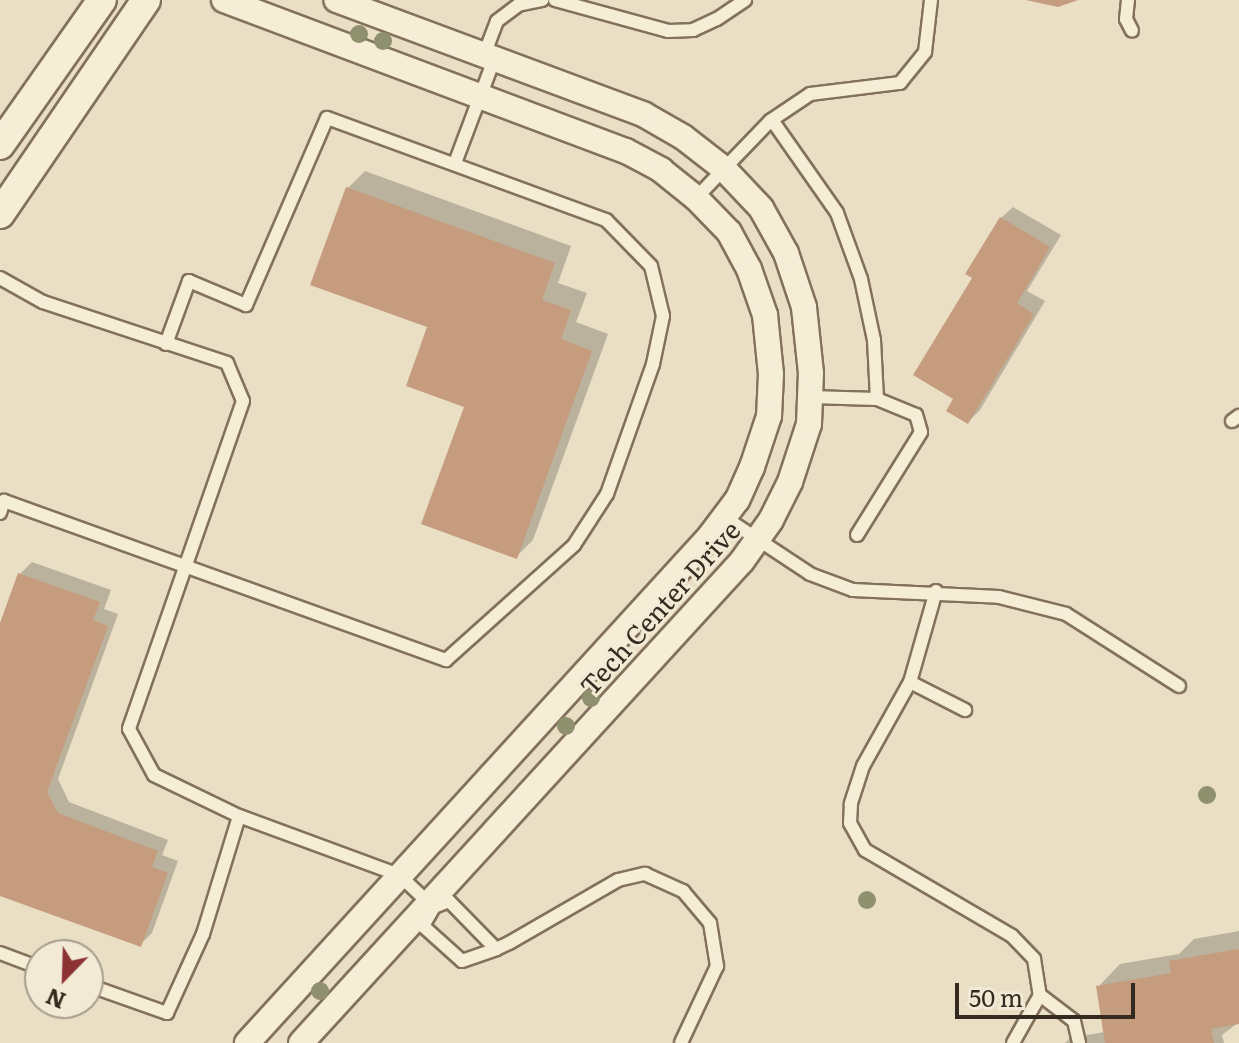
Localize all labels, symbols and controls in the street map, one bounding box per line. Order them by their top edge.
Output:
street label: Tech Center Drive [573,514,745,700]
north arrow [24,939,104,1019]
scale bar [959,967,1139,1017]
text: 50 m [969,979,1023,1014]
text: N [40,981,70,1019]

